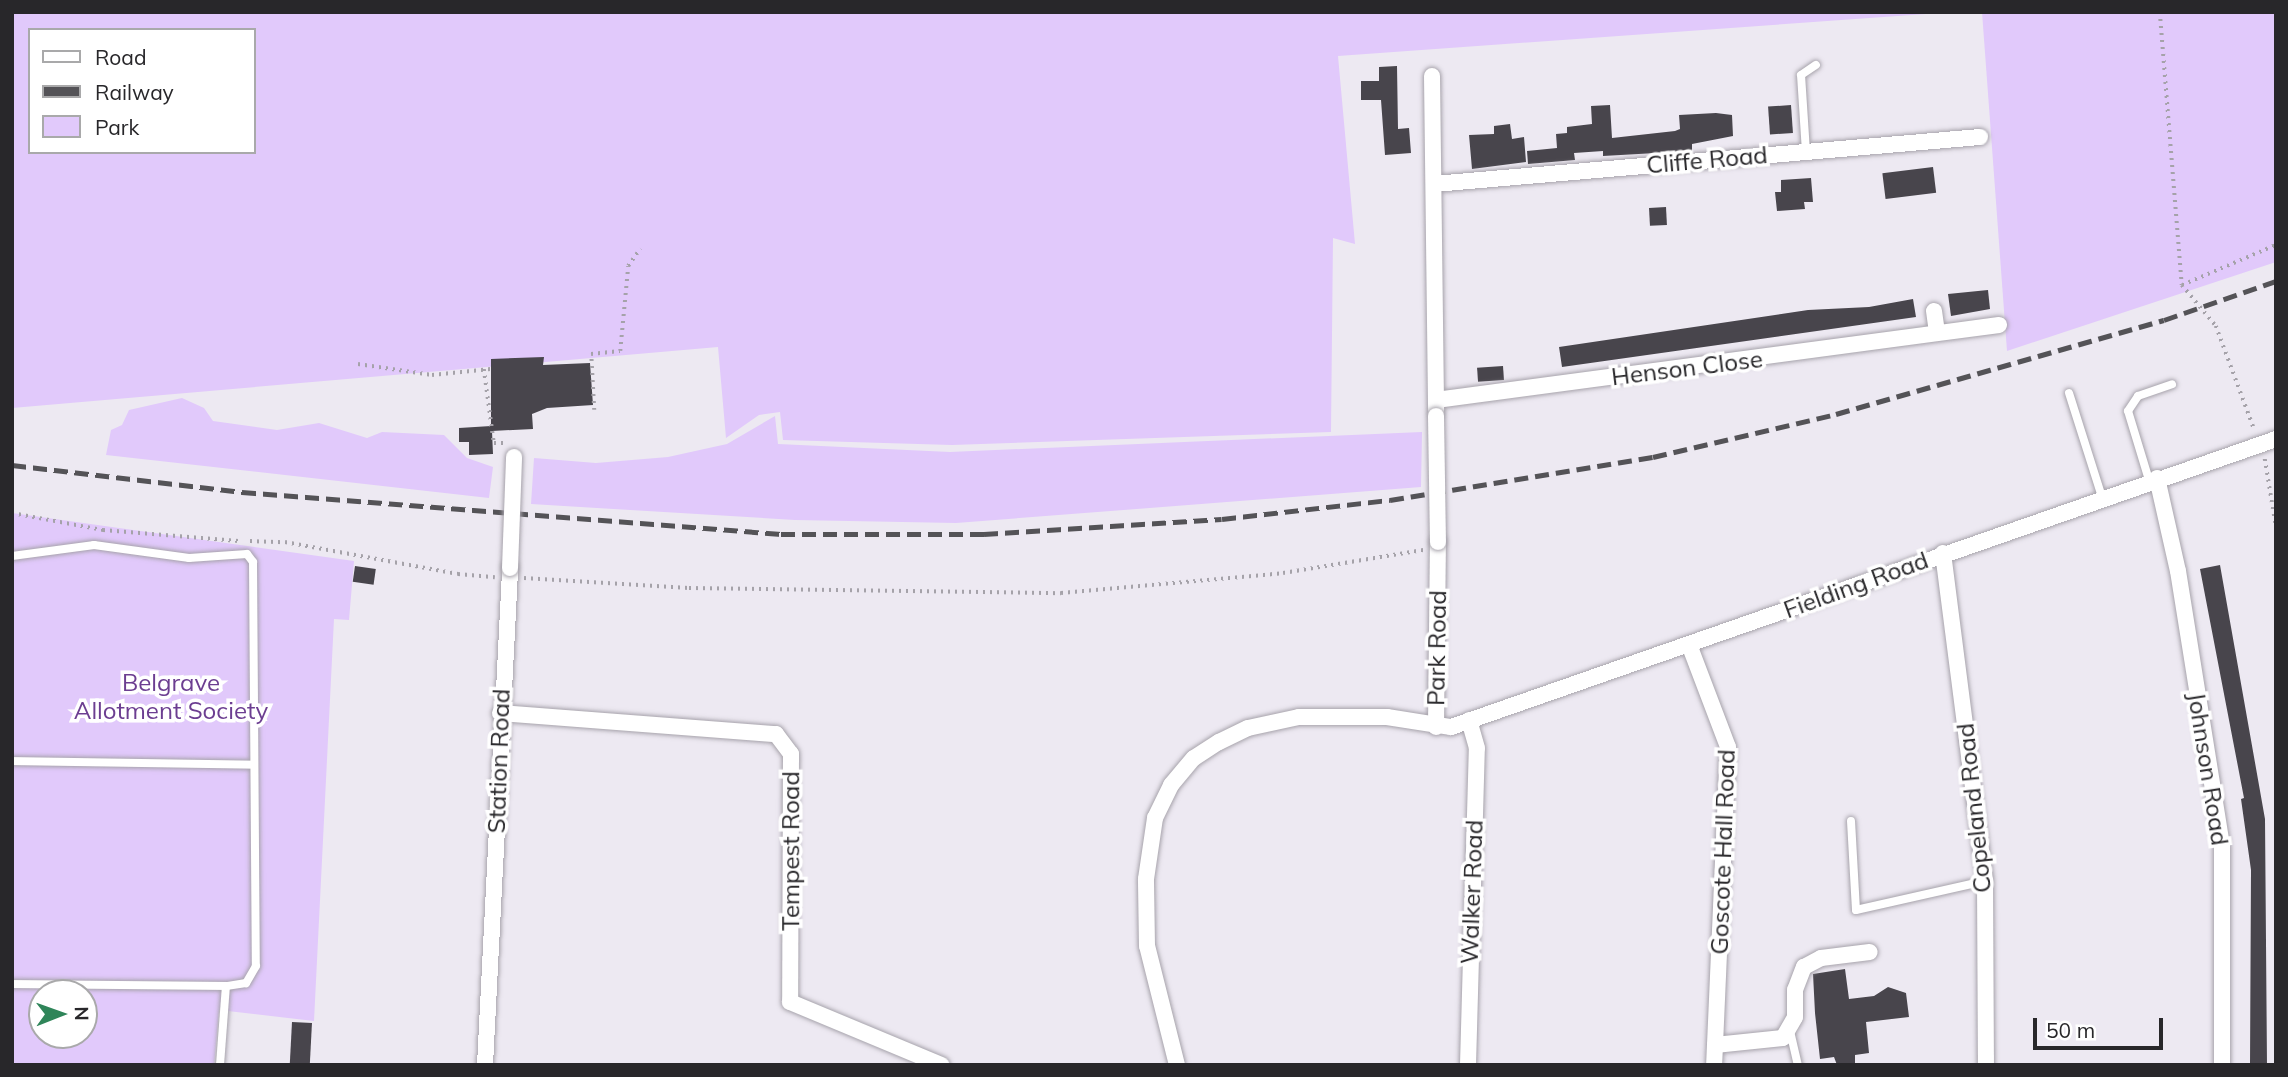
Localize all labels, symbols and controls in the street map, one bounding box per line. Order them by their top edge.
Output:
legend [28,28,256,154]
text: Road [95,44,146,70]
text: Railway [95,79,174,105]
text: Park [95,114,139,140]
street label: Cliffe Road [1645,140,1769,180]
street label: Henson Close [1610,344,1764,392]
street label: Fielding Road [1780,546,1932,624]
street label: Park Road [1422,590,1452,706]
park label: Belgrave Allotment Society [74,669,268,725]
street label: Station Road [482,688,516,834]
street label: Johnson Road [2182,690,2234,848]
street label: Copeland Road [1951,722,1997,894]
street label: Goscote Hall Road [1705,749,1741,955]
street label: Tempest Road [777,771,805,931]
street label: Walker Road [1455,819,1489,965]
north arrow [28,979,98,1049]
scale bar [2036,1004,2166,1048]
text: N [70,1006,94,1021]
text: 50 m [2046,1017,2095,1043]

